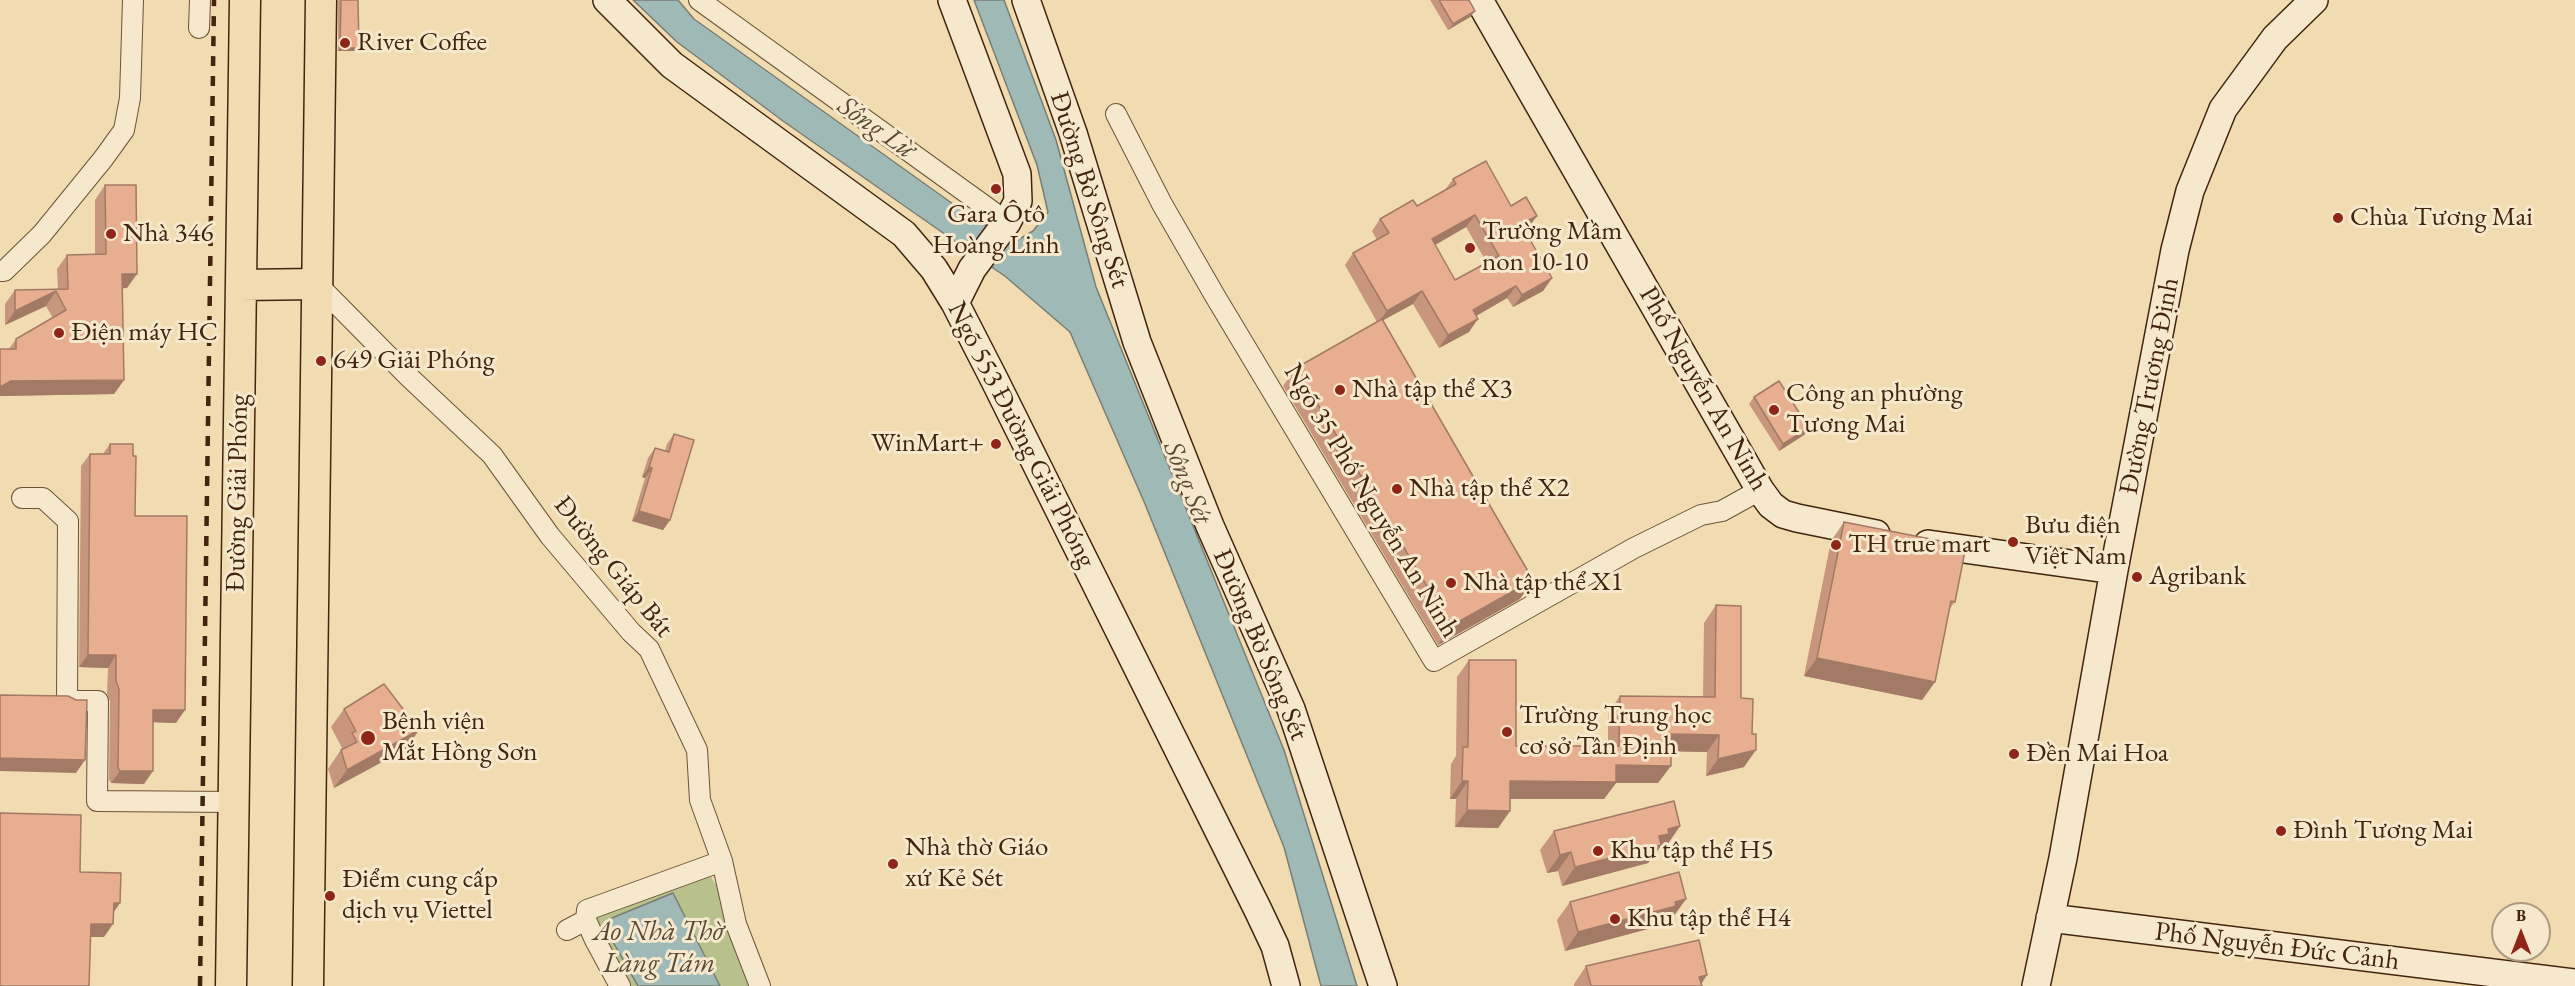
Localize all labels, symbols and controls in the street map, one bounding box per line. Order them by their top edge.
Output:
place label: River Coffee [357,27,487,59]
marker: River Coffee [338,36,352,50]
street label: Đường Bờ Sông Sét [1042,88,1136,292]
water label: Sông Lừ [831,89,921,167]
marker: Gara Ôtô Hoàng Linh [989,182,1003,196]
place label: Gara Ôtô Hoàng Linh [932,199,1060,262]
place label: Chùa Tương Mai [2350,202,2533,234]
marker: Chùa Tương Mai [2331,211,2345,225]
place label: Trường Mầm non 10-10 [1482,216,1622,279]
place label: Nhà 346 [123,218,213,250]
marker: Nhà 346 [104,227,118,241]
marker: Trường Mầm non 10-10 [1463,241,1477,255]
street label: Đường Trương Định [2113,275,2187,497]
street label: Phố Nguyễn An Ninh [1631,281,1775,497]
street label: Ngõ 553 Đường Giải Phóng [940,297,1102,573]
place label: Điện máy HC [71,317,218,349]
marker: Điện máy HC [52,326,66,340]
place label: 649 Giải Phóng [333,345,495,377]
marker: 649 Giải Phóng [314,354,328,368]
street label: Ngõ 35 Phố Nguyễn An Ninh [1276,358,1466,644]
place label: Nhà tập thể X3 [1352,374,1512,406]
place label: Công an phường Tương Mai [1786,378,1963,441]
marker: Nhà tập thể X3 [1333,383,1347,397]
street label: Đường Giải Phóng [220,394,256,592]
marker: Công an phường Tương Mai [1767,403,1781,417]
place label: WinMart+ [871,428,984,460]
marker: WinMart+ [989,437,1003,451]
water label: Sông Sét [1155,437,1219,529]
place label: Nhà tập thể X2 [1409,473,1569,505]
marker: Nhà tập thể X2 [1390,482,1404,496]
street label: Đường Giáp Bát [546,490,680,644]
place label: Bưu điện Việt Nam [2025,510,2127,573]
place label: TH true mart [1848,529,1990,561]
marker: Bưu điện Việt Nam [2006,535,2020,549]
marker: TH true mart [1829,538,1843,552]
street label: Đường Bờ Sông Sét [1205,545,1315,745]
place label: Agribank [2149,561,2246,593]
place label: Nhà tập thể X1 [1463,567,1623,599]
marker: Agribank [2130,570,2144,584]
marker: Nhà tập thể X1 [1444,576,1458,590]
place label: Trường Trung học cơ sở Tân Định [1519,700,1712,763]
place label: Bệnh viện Mắt Hồng Sơn [382,706,538,769]
marker: Trường Trung học cơ sở Tân Định [1500,725,1514,739]
marker: Bệnh viện Mắt Hồng Sơn [359,729,377,747]
place label: Đền Mai Hoa [2026,738,2169,770]
marker: Đền Mai Hoa [2007,747,2021,761]
place label: Đình Tương Mai [2293,815,2473,847]
marker: Đình Tương Mai [2274,824,2288,838]
place label: Nhà thờ Giáo xứ Kẻ Sét [905,832,1048,895]
place label: Khu tập thể H5 [1610,835,1774,867]
marker: Khu tập thể H5 [1591,844,1605,858]
marker: Nhà thờ Giáo xứ Kẻ Sét [886,857,900,871]
place label: Điểm cung cấp dịch vụ Viettel [342,864,498,927]
marker: Điểm cung cấp dịch vụ Viettel [323,889,337,903]
north arrow [2491,902,2551,962]
place label: Khu tập thể H4 [1627,903,1791,935]
text: B [2516,905,2526,926]
marker: Khu tập thể H4 [1608,912,1622,926]
water label: Ao Nhà Thờ Làng Tám [593,915,725,981]
street label: Phố Nguyễn Đức Cảnh [2153,916,2401,978]

